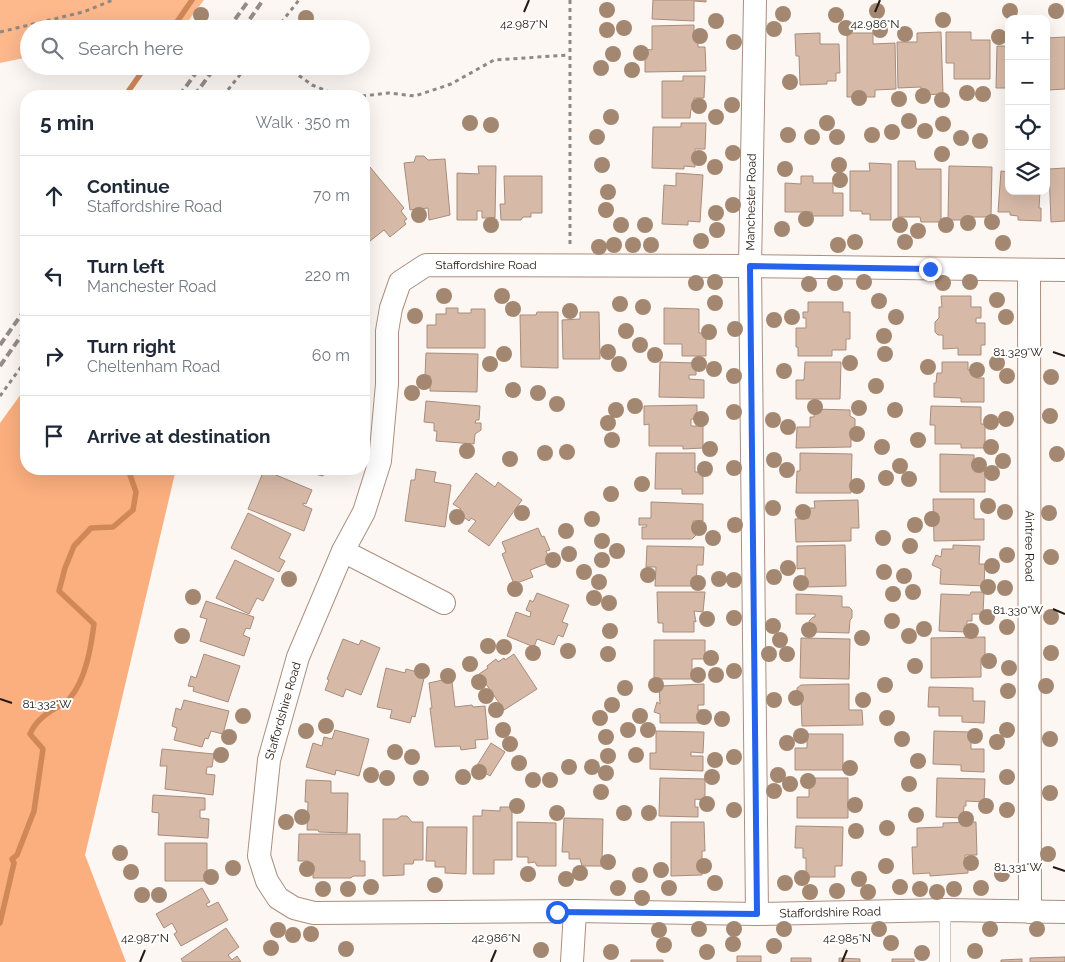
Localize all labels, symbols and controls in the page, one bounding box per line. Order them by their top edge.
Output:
map controls [1005,15,1050,195]
button: + [1005,15,1050,60]
text: 42.987°N [500,17,548,31]
text: 42.986°N [851,17,899,31]
search box [20,20,370,75]
icon: search [38,34,66,62]
text: Search here [78,37,184,59]
button: − [1005,60,1050,105]
button: locate [1005,105,1050,150]
text: 5 min [40,110,94,135]
text: Walk · 350 m [256,113,350,132]
button: layers [1005,150,1050,195]
street label: Manchester Road [743,153,759,251]
text: Continue [87,175,170,197]
icon: ahead [40,182,68,210]
text: 70 m [313,186,350,205]
text: Staffordshire Road [87,197,222,216]
text: Turn left [87,255,164,277]
street label: Staffordshire Road [435,258,537,272]
route end [919,258,942,281]
icon: left [40,262,68,290]
text: 220 m [305,266,350,285]
text: Manchester Road [87,277,217,296]
text: Turn right [87,335,176,357]
icon: right [40,342,68,370]
text: 81.329°W [993,345,1043,359]
text: 60 m [312,346,350,365]
text: Cheltenham Road [87,357,220,376]
icon: arrive [40,422,68,450]
text: Arrive at destination [87,425,271,447]
street label: Aintree Road [1022,510,1036,582]
text: 81.330°W [993,603,1044,617]
street label: Staffordshire Road [262,660,304,762]
text: 81.332°W [22,697,72,711]
text: 81.331°W [994,860,1042,874]
route start [546,901,569,924]
street label: Staffordshire Road [779,904,881,921]
text: 42.987°N [121,931,169,945]
text: 42.986°N [472,931,520,945]
text: 42.985°N [823,931,871,945]

